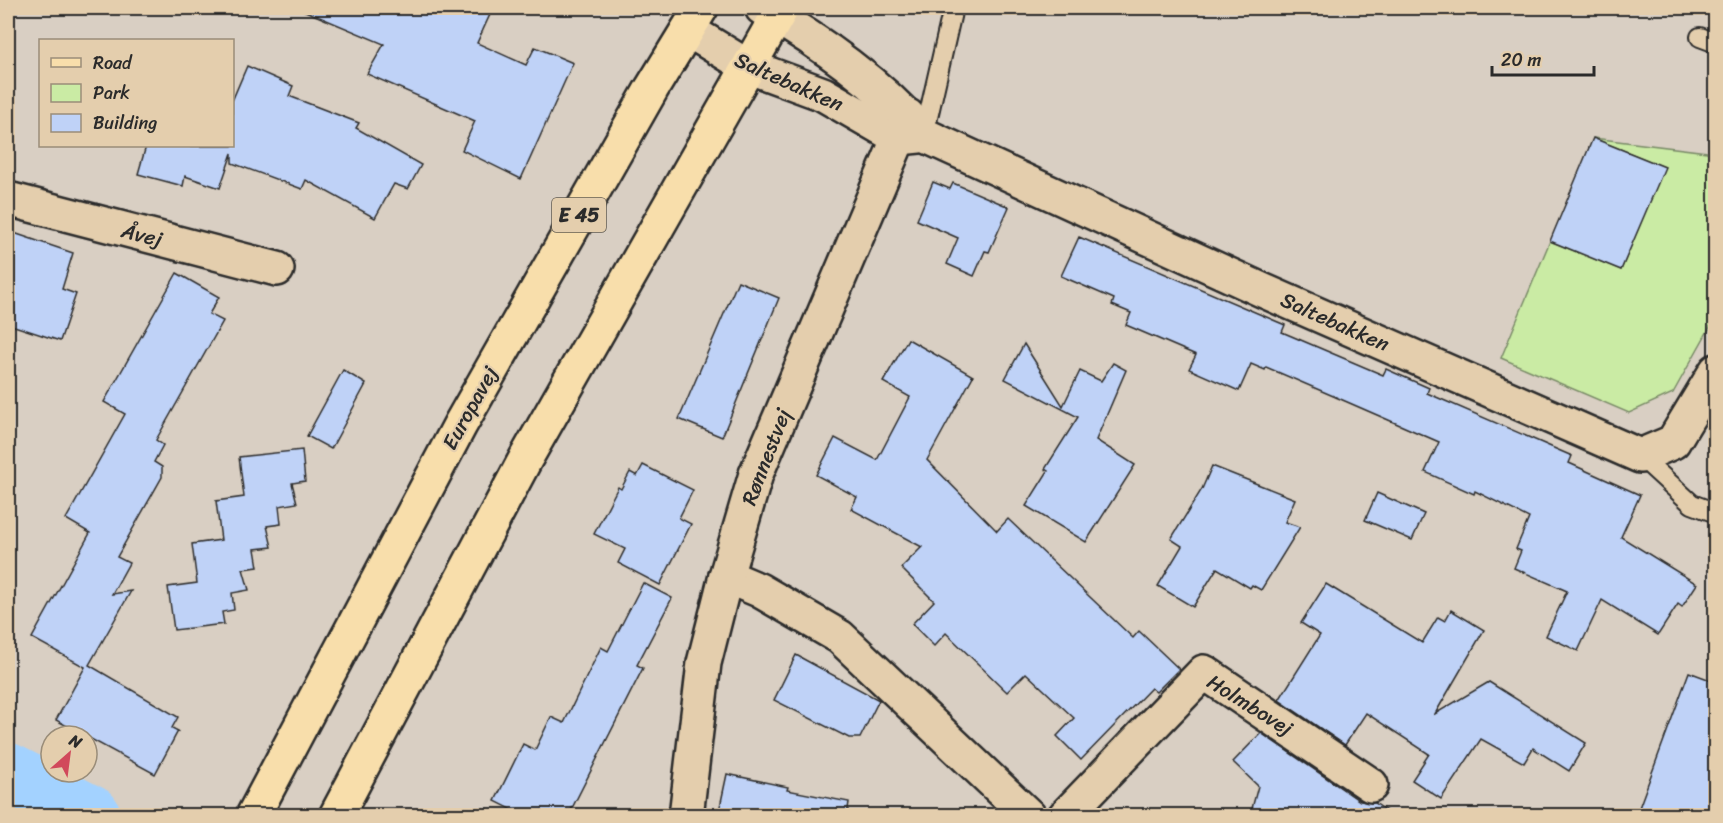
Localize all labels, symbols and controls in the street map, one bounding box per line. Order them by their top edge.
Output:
legend [39,39,234,147]
scale bar [1492,39,1594,77]
street label: Saltebakken [728,41,850,123]
text: 20 m [1501,44,1541,76]
text: Road [93,47,133,79]
text: Park [93,77,130,109]
text: Building [93,107,157,139]
road number: E 45 [552,198,606,232]
street label: Åvej [116,211,167,258]
street label: Saltebakken [1274,281,1396,363]
street label: Europavej [431,359,509,457]
street label: Rønnestvej [730,402,802,511]
street label: Holmbovej [1199,663,1301,747]
north arrow [39,724,99,784]
text: N [63,725,88,757]

